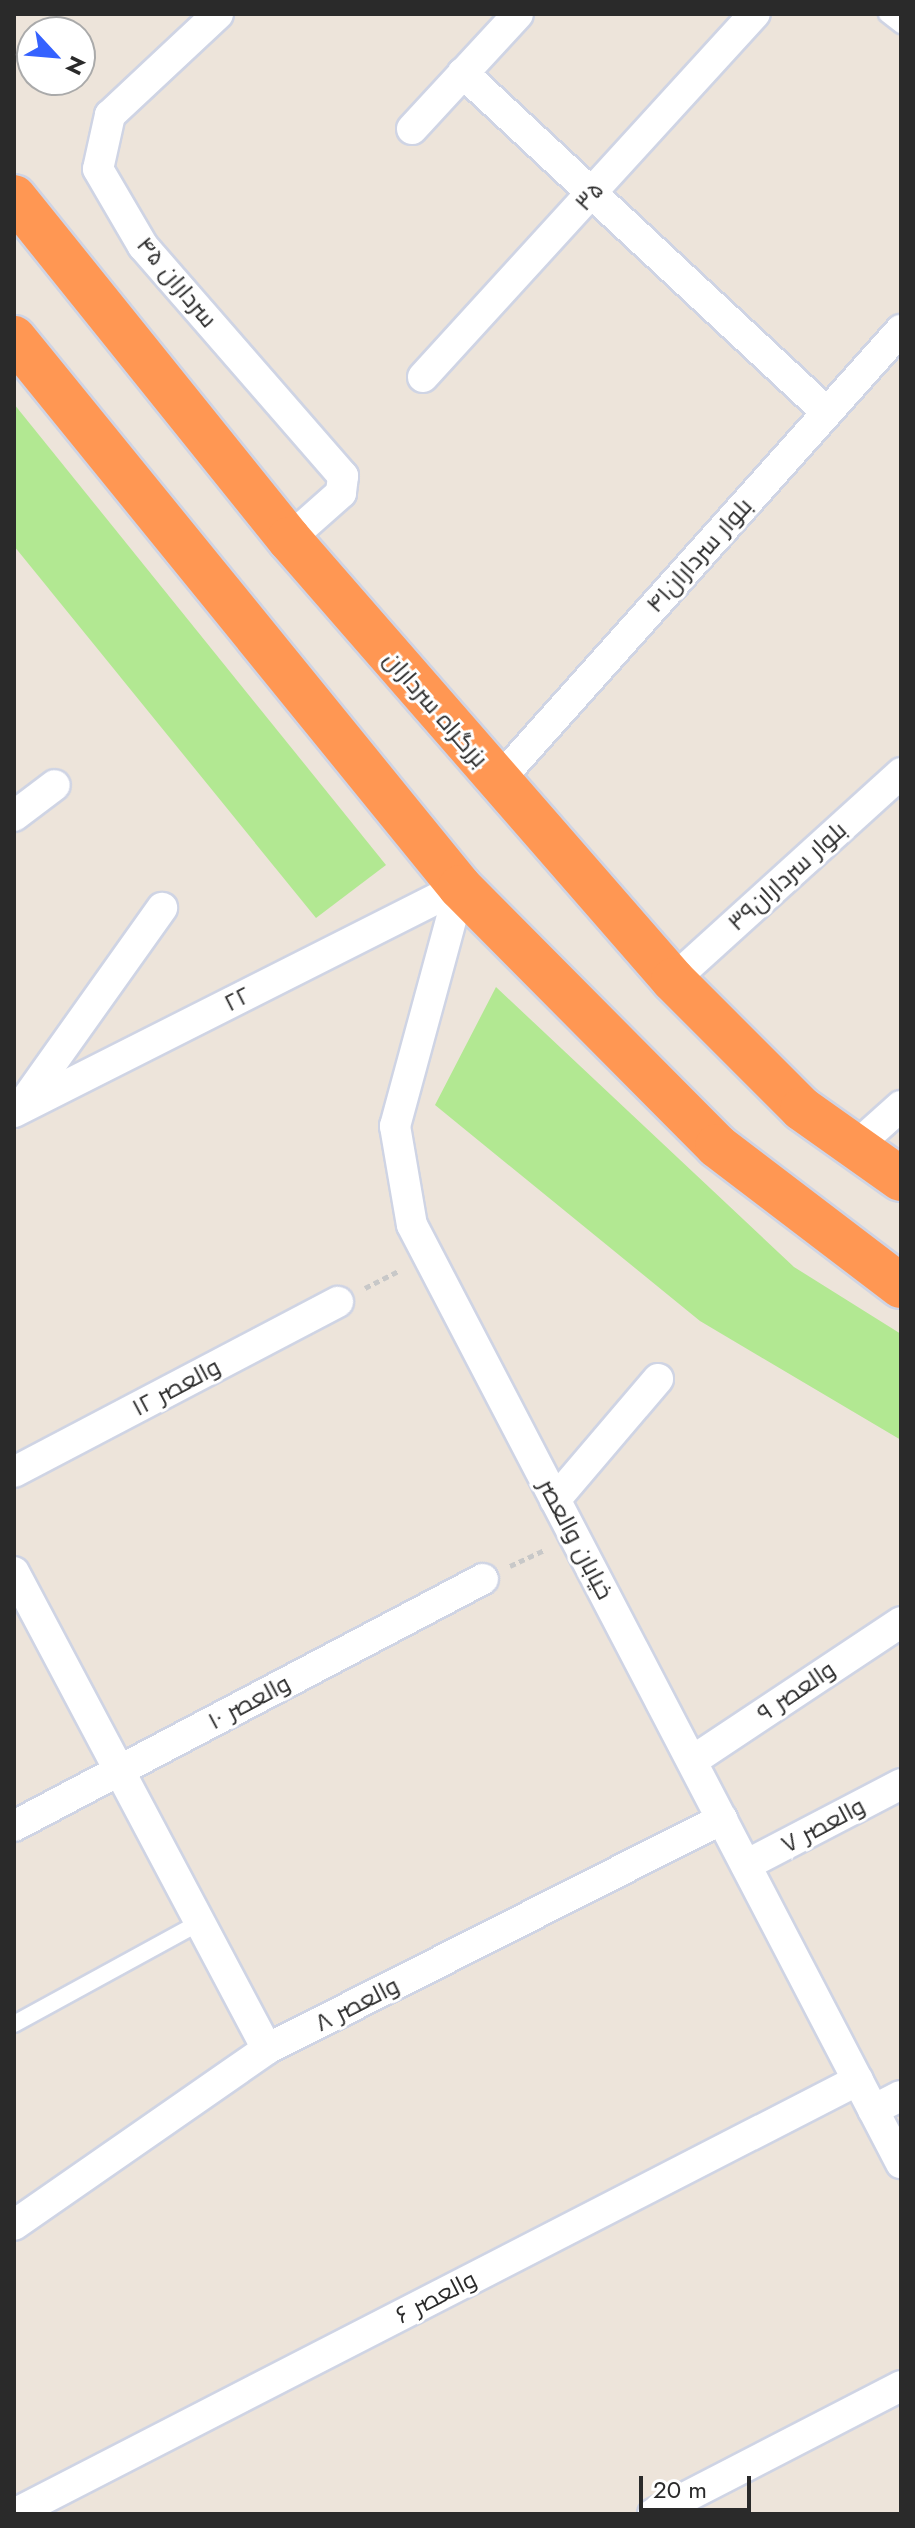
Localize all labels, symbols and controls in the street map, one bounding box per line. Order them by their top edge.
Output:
north arrow [16,16,96,96]
text: N [58,51,94,81]
street label: ۳۵ [568,175,610,217]
street label: سرداران ۴۵ [131,231,223,333]
street label: بلوار سرداران۴۱ [640,492,758,618]
street label: بزرگراه سرداران [378,645,494,773]
street label: بلوار سرداران۳۹ [722,815,852,937]
street label: ۲۲ [219,980,255,1018]
street label: والعصر ۱۲ [127,1352,225,1422]
street label: خیابان والعصر [532,1474,620,1604]
street label: والعصر ۹ [752,1654,840,1728]
street label: والعصر ۱۰ [203,1668,295,1736]
street label: والعصر ۷ [776,1791,870,1859]
street label: والعصر ۸ [310,1971,404,2037]
street label: والعصر ۶ [391,2264,481,2330]
scale bar [643,2460,755,2510]
text: 20 m [653,2472,707,2507]

